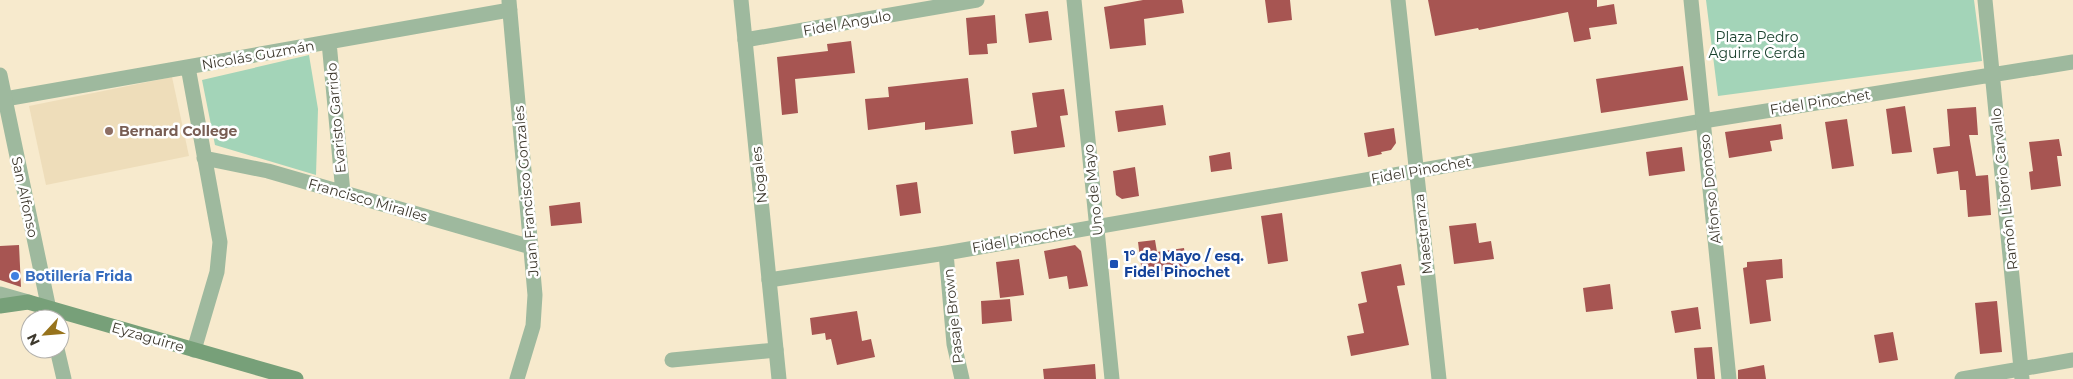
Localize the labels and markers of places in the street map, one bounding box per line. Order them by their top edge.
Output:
place label: Bernard College [119,122,238,140]
marker: Bernard College [103,125,115,137]
place label: 1° de Mayo / esq. Fidel Pinochet [1124,247,1244,281]
marker: 1° de Mayo / esq. Fidel Pinochet [1108,258,1120,270]
place label: Botillería Frida [25,267,133,285]
marker: Botillería Frida [9,270,21,282]

